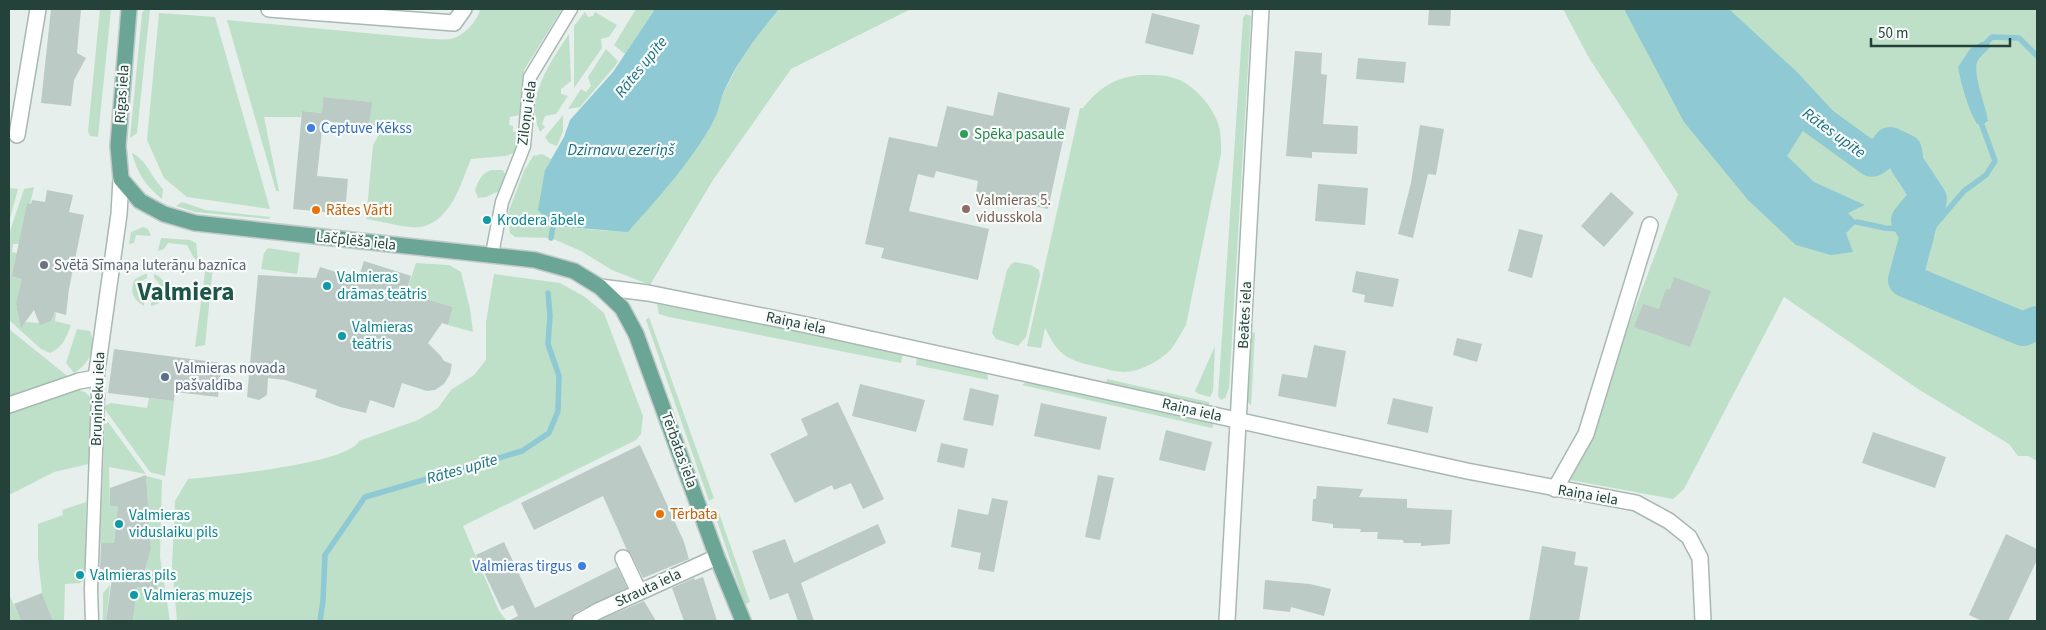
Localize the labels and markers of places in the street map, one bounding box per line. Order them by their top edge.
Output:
place label: Ceptuve Kēkss [321,118,412,139]
marker: Ceptuve Kēkss [305,122,317,134]
place label: Spēka pasaule [974,124,1065,145]
marker: Spēka pasaule [958,128,970,140]
place label: Valmieras 5. vidusskola [976,190,1051,228]
place label: Rātes Vārti [326,200,392,221]
marker: Valmieras 5. vidusskola [960,203,972,215]
marker: Rātes Vārti [310,204,322,216]
place label: Krodera ābele [497,210,585,231]
marker: Krodera ābele [481,214,493,226]
place label: Svētā Sīmaņa luterāņu baznīca [54,255,246,276]
marker: Svētā Sīmaņa luterāņu baznīca [38,259,50,271]
place label: Valmieras drāmas teātris [337,267,427,305]
marker: Valmieras drāmas teātris [321,280,333,292]
place label: Valmieras teātris [352,317,413,355]
marker: Valmieras teātris [336,330,348,342]
place label: Valmieras novada pašvaldība [175,358,285,396]
marker: Valmieras novada pašvaldība [159,371,171,383]
place label: Tērbata [670,504,717,525]
place label: Valmieras viduslaiku pils [129,505,218,543]
marker: Tērbata [654,508,666,520]
marker: Valmieras viduslaiku pils [113,518,125,530]
place label: Valmieras tirgus [472,556,572,577]
marker: Valmieras tirgus [576,560,588,572]
place label: Valmieras pils [90,565,176,586]
marker: Valmieras pils [74,569,86,581]
place label: Valmieras muzejs [144,585,252,606]
marker: Valmieras muzejs [128,589,140,601]

